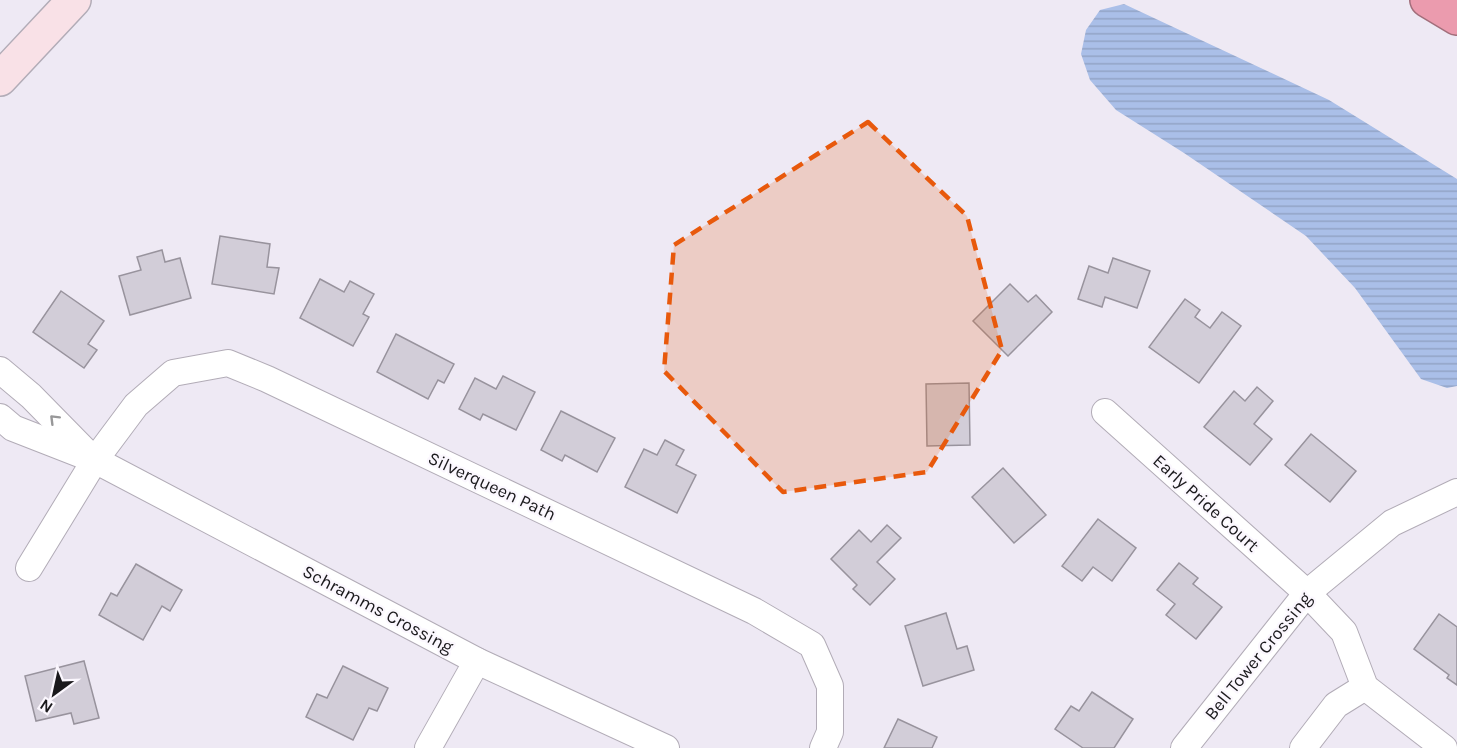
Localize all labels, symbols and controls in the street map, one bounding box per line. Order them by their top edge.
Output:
one-way arrow [50,415,61,426]
street label: Silverqueen Path [425,447,559,525]
street label: Early Pride Court [1148,450,1264,557]
street label: Schramms Crossing [299,560,457,658]
street label: Bell Tower Crossing [1200,588,1316,724]
north arrow [24,664,84,724]
text: N [36,695,56,717]

